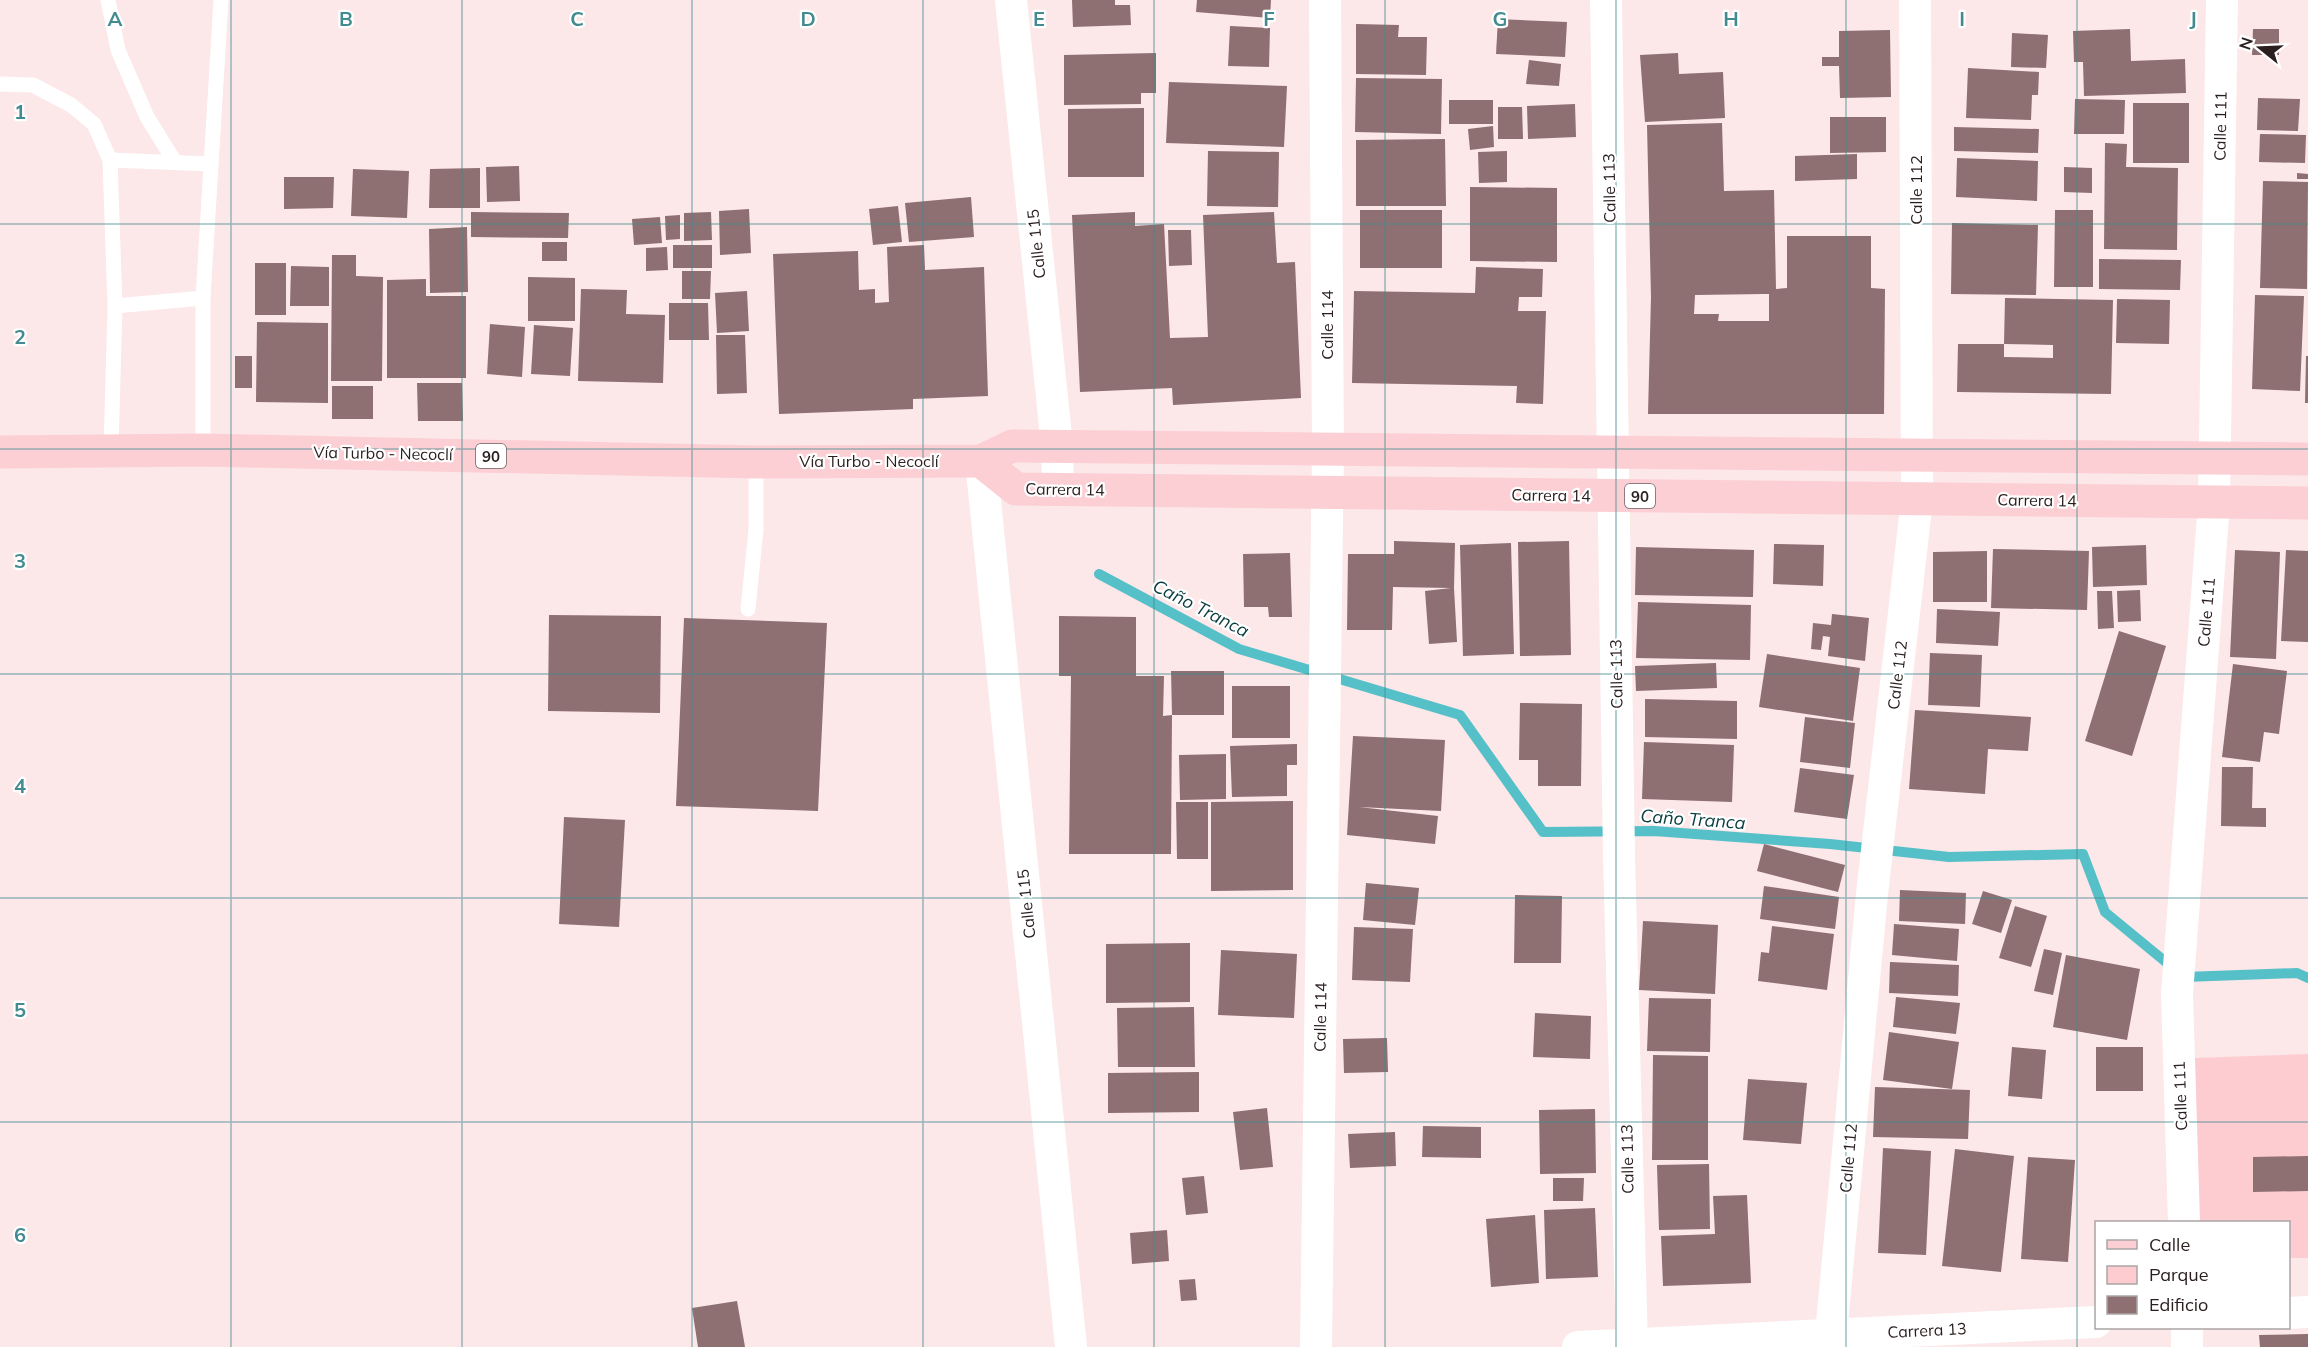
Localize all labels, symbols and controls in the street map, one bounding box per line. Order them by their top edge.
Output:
text: A [108,6,123,31]
text: B [339,6,353,31]
text: C [570,6,584,31]
text: D [800,6,816,31]
text: E [1033,6,1045,31]
text: F [1263,6,1275,31]
text: G [1493,6,1507,31]
text: H [1723,6,1739,31]
text: I [1959,6,1965,31]
text: J [2189,6,2197,31]
north arrow [2230,18,2290,78]
text: N [2234,35,2257,52]
street label: Calle 111 [2209,91,2231,161]
text: 1 [14,99,26,124]
street label: Calle 113 [1598,153,1620,223]
street label: Calle 112 [1906,155,1926,225]
street label: Calle 115 [1022,208,1050,280]
street label: Calle 114 [1317,290,1337,360]
text: 2 [14,324,26,349]
street label: Vía Turbo - Necoclí [313,442,454,464]
road number: 90 [476,444,506,468]
street label: Vía Turbo - Necoclí [799,451,940,471]
street label: Carrera 14 [1025,478,1105,500]
street label: Carrera 14 [1511,484,1591,506]
road number: 90 [1625,484,1655,508]
street label: Carrera 14 [1997,489,2077,511]
text: 3 [14,548,26,573]
water label: Caño Tranca [1149,574,1253,642]
street label: Calle 111 [2193,576,2219,648]
street label: Calle 113 [1605,639,1627,709]
street label: Calle 112 [1883,639,1911,711]
text: 4 [14,773,26,798]
water label: Caño Tranca [1640,804,1747,834]
street label: Calle 115 [1012,868,1040,940]
street label: Calle 114 [1309,982,1331,1052]
text: 5 [14,997,26,1022]
street label: Calle 111 [2169,1061,2191,1131]
street label: Calle 112 [1835,1122,1861,1194]
street label: Calle 113 [1616,1124,1638,1194]
legend [2095,1221,2290,1329]
text: 6 [14,1222,26,1247]
text: Calle [2149,1233,2190,1256]
text: Parque [2149,1263,2208,1286]
text: Edificio [2149,1293,2208,1316]
street label: Carrera 13 [1887,1318,1967,1342]

